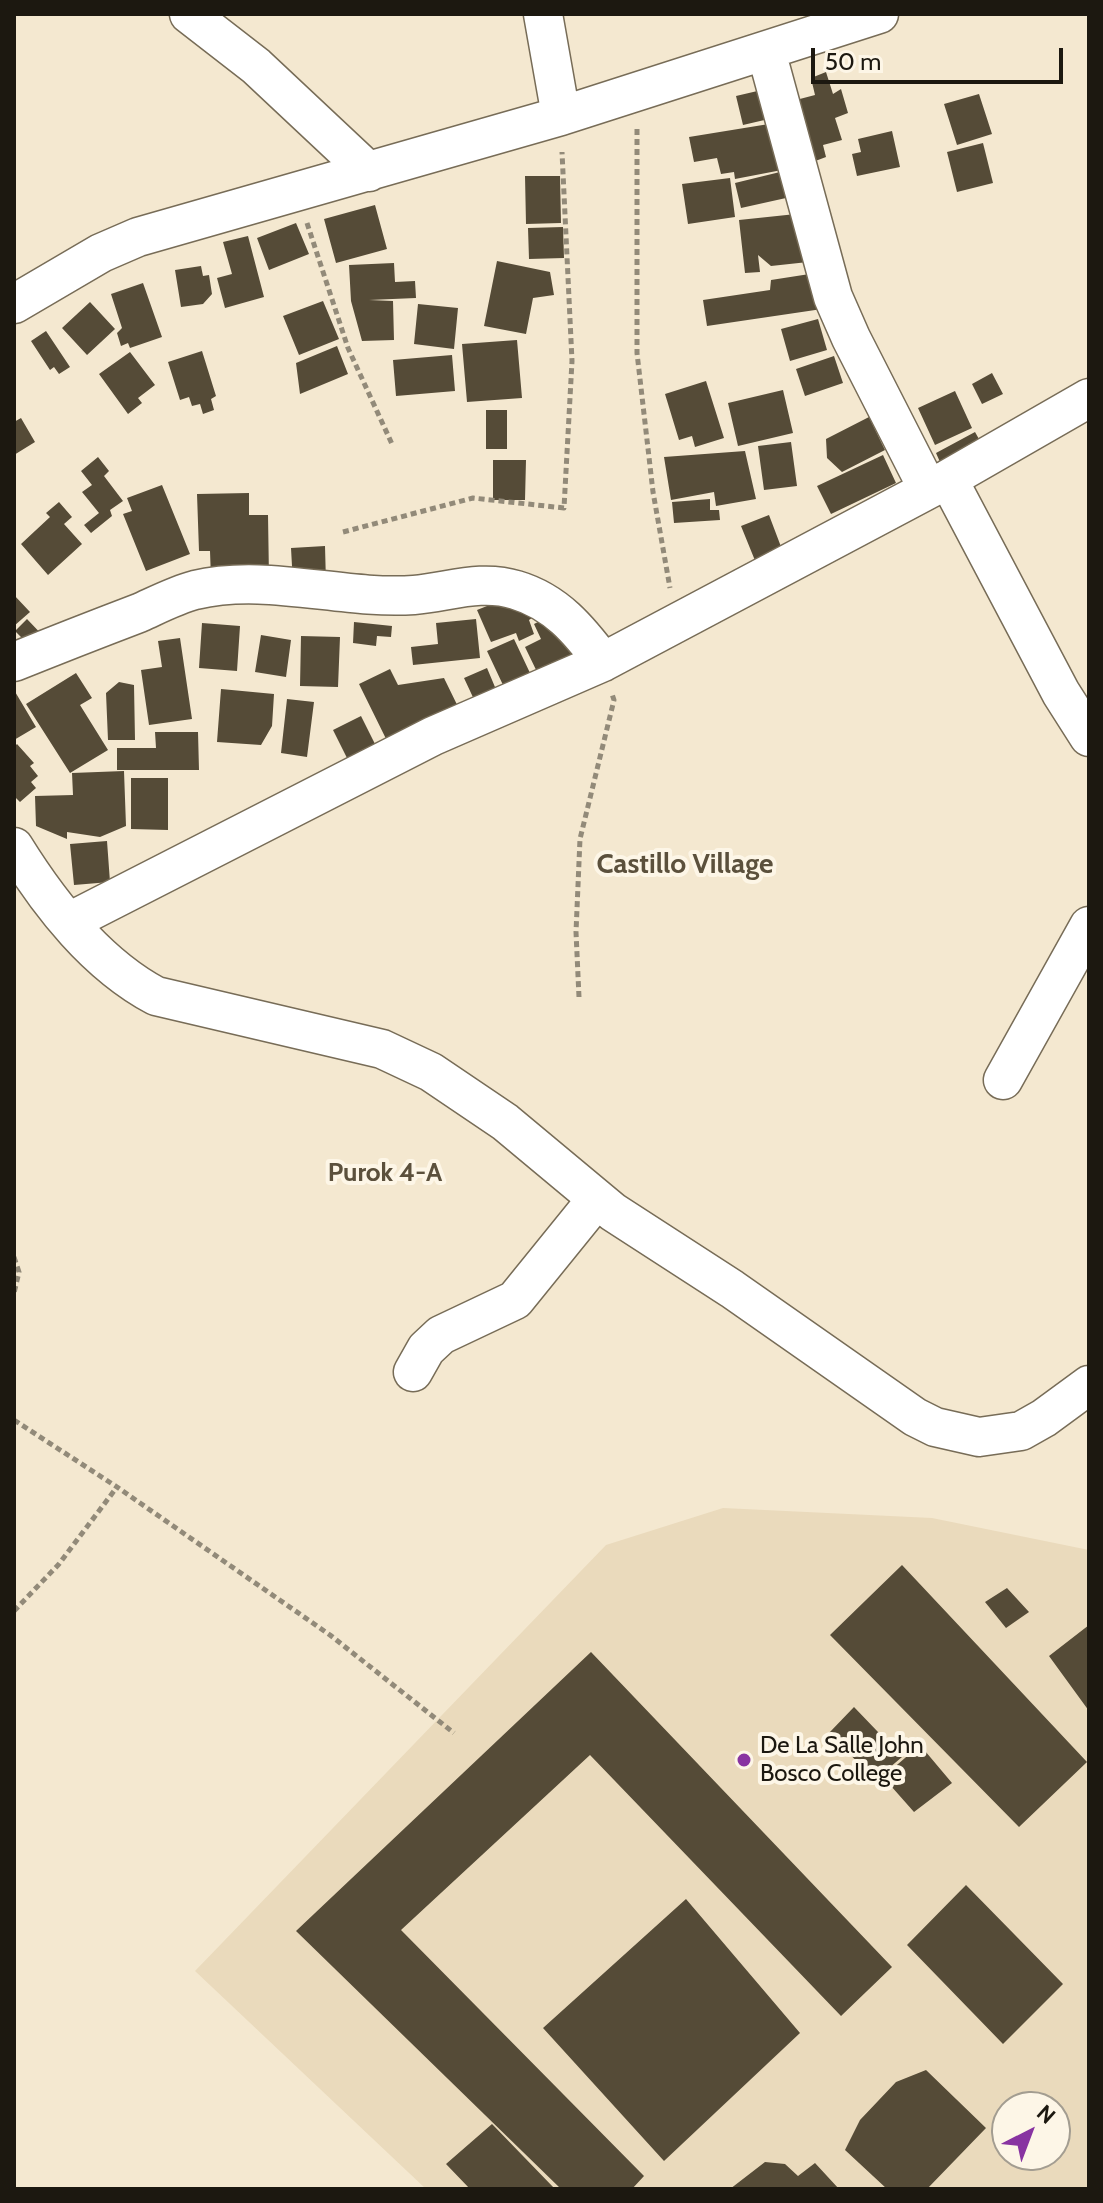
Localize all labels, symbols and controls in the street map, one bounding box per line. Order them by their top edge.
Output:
scale bar [815,32,1067,82]
text: 50 m [825,47,881,76]
district label: Castillo Village [597,848,773,882]
district label: Purok 4-A [328,1157,442,1189]
place label: De La Salle John Bosco College [760,1732,924,1788]
marker: De La Salle John Bosco College [735,1751,753,1769]
north arrow [991,2091,1071,2171]
text: N [1031,2099,1061,2130]

